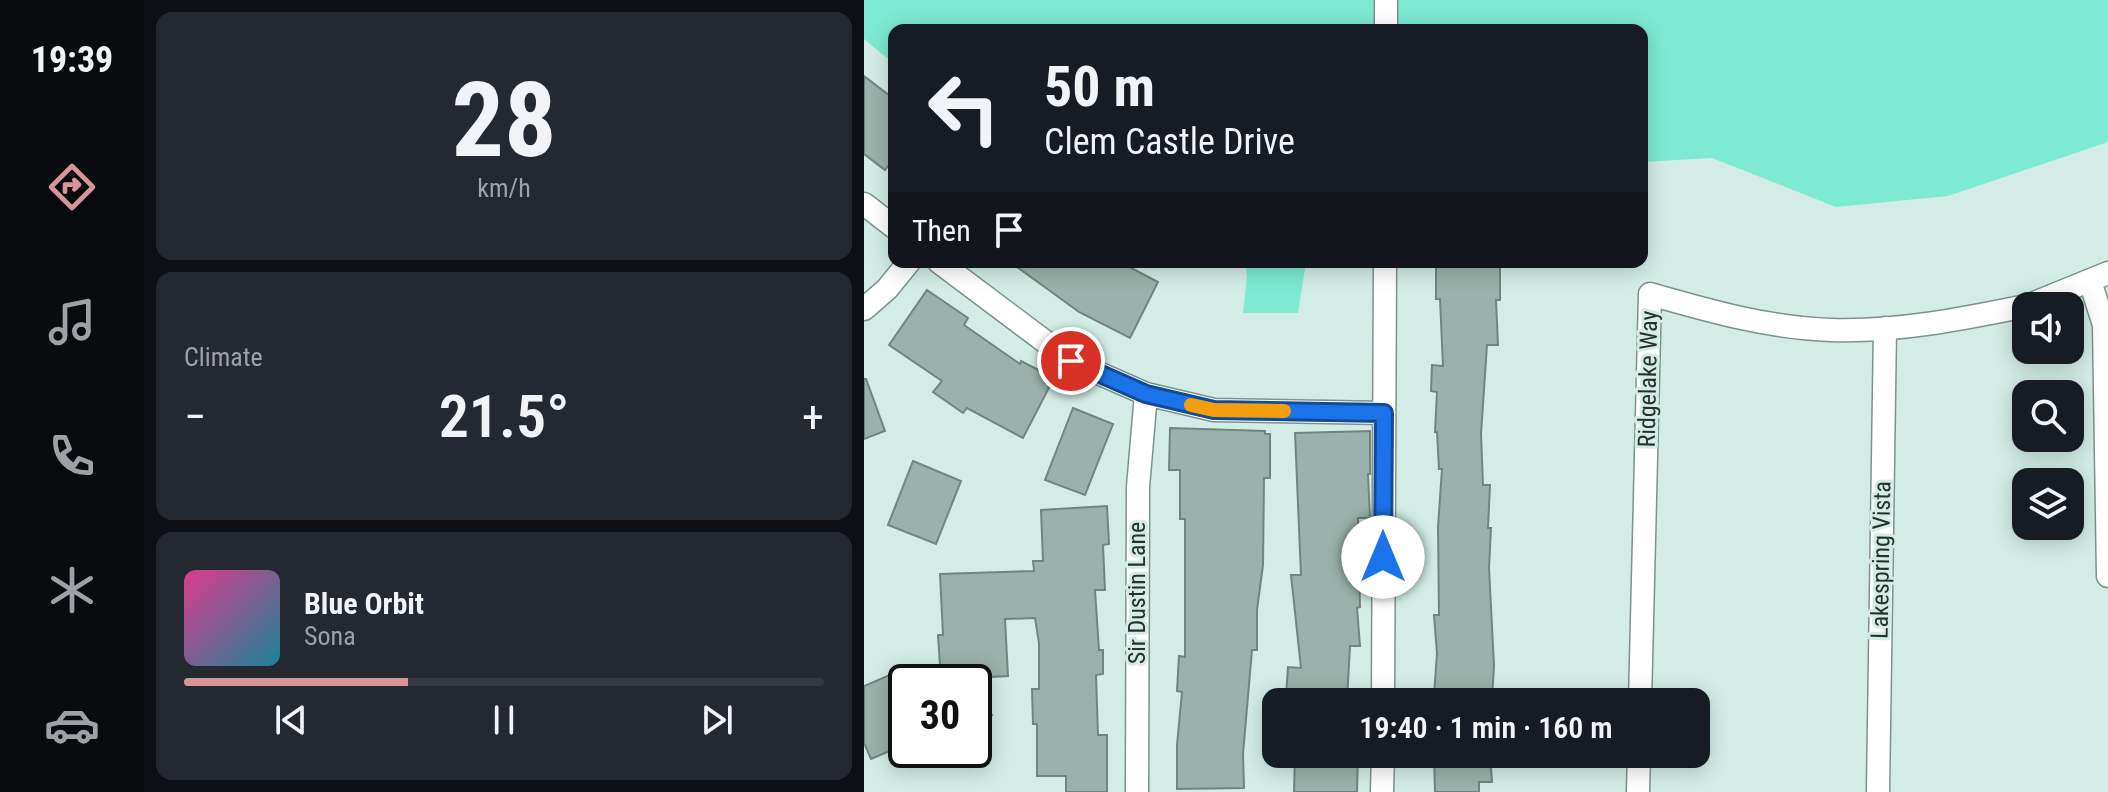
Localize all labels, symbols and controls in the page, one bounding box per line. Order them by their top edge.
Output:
text: 19:39 [31,39,113,81]
text: 50 m [1044,54,1155,120]
icon: left [912,56,1016,160]
text: 28 [451,60,557,181]
text: Clem Castle Drive [1044,121,1295,163]
icon: directions [44,159,100,215]
text: km/h [477,173,531,203]
icon: arrive [987,208,1031,252]
text: Then [912,213,971,248]
map controls [2012,292,2084,540]
button: sound [2012,292,2084,364]
icon: music [44,294,100,350]
street label: Ridgelake Way [1633,310,1663,448]
pin [1037,327,1105,395]
icon: arrive [1049,339,1093,383]
text: Climate [184,342,263,372]
button: search [2012,380,2084,452]
text: 21.5° [439,381,569,452]
text: − [184,391,206,443]
text: + [802,391,824,443]
icon: phone [44,428,100,484]
button: layers [2012,468,2084,540]
street label: Lakespring Vista [1866,481,1896,639]
position arrow [1341,515,1425,599]
street label: Sir Dustin Lane [1123,522,1151,664]
icon: climate [44,562,100,618]
text: Blue Orbit [304,586,424,621]
text: Sona [304,621,356,651]
speed limit sign: 30 [888,664,992,768]
icon: car [44,697,100,753]
icon: previous [269,698,313,742]
icon: pause [482,698,526,742]
icon: next [695,698,739,742]
text: 19:40 · 1 min · 160 m [1359,710,1613,745]

